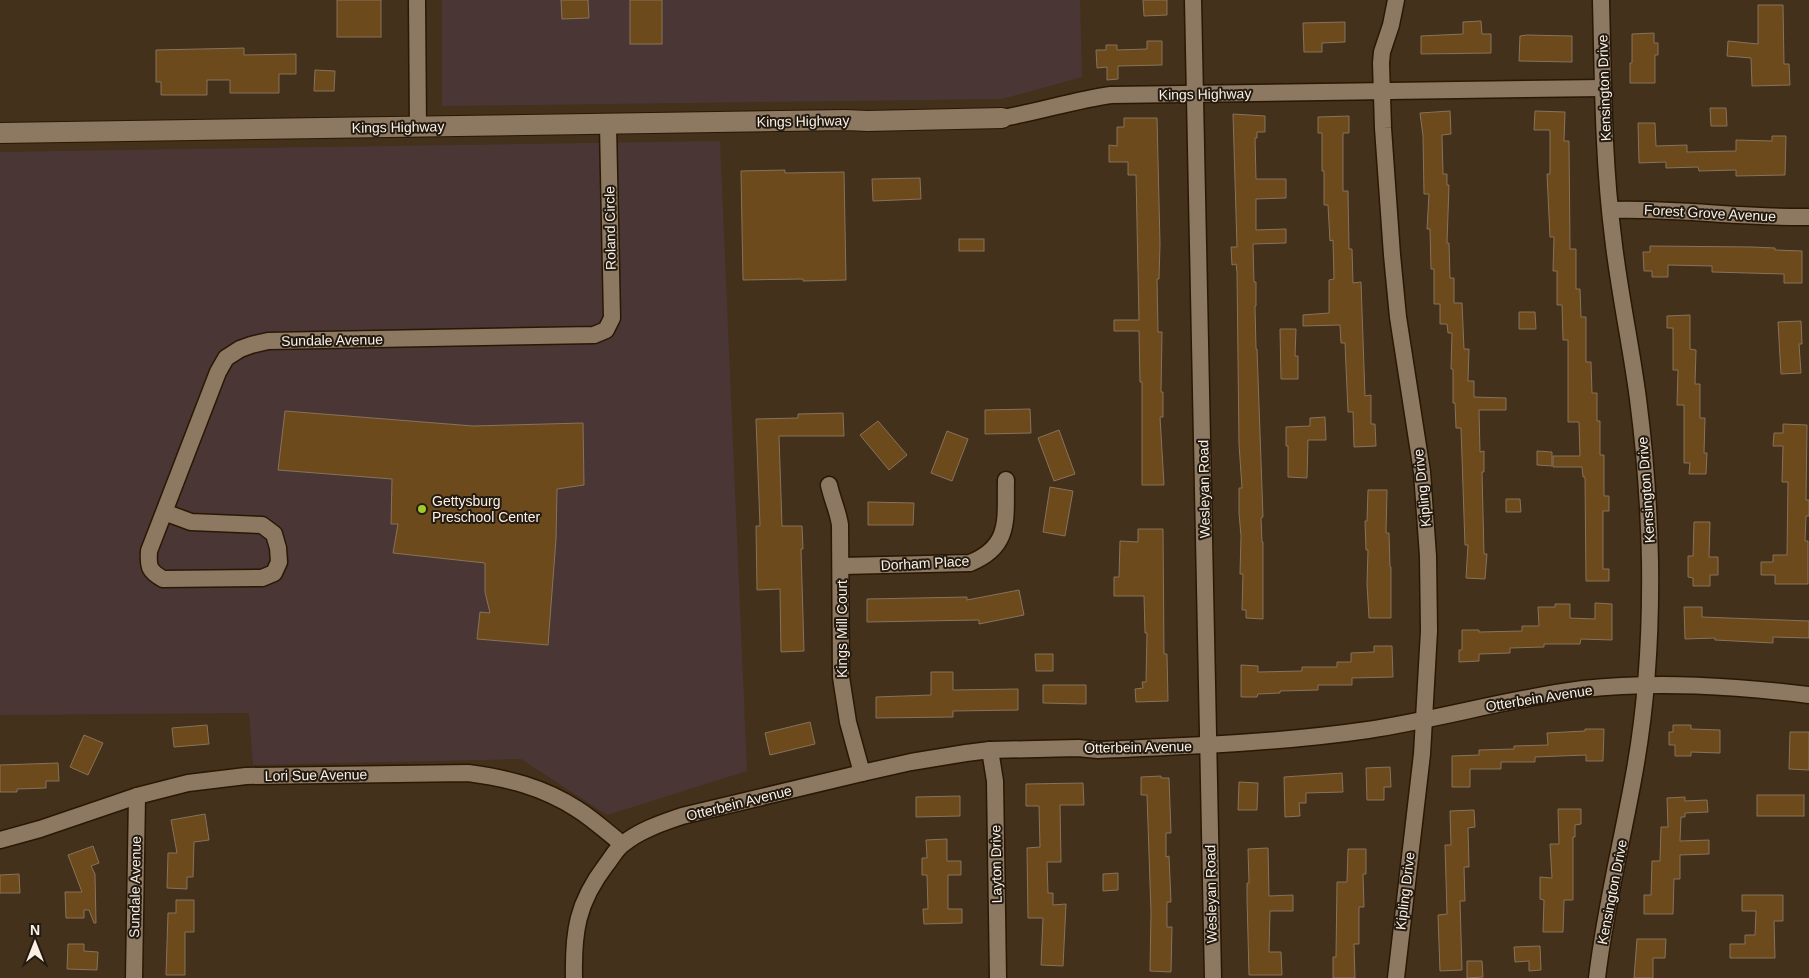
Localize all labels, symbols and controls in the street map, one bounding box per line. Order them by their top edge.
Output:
street label: Kensington Drive [1594,34,1614,142]
street label: Kings Highway [1159,85,1251,103]
street label: Kings Highway [757,112,849,130]
street label: Kings Highway [352,118,444,136]
street label: Roland Circle [601,186,619,270]
street label: Forest Grove Avenue [1644,202,1777,224]
street label: Sundale Avenue [281,331,383,349]
street label: Kensington Drive [1634,436,1658,544]
street label: Wesleyan Road [1195,440,1213,538]
street label: Kipling Drive [1410,448,1434,528]
place label: Gettysburg Preschool Center [432,493,541,525]
marker: Gettysburg Preschool Center [416,503,428,515]
street label: Dorham Place [880,553,970,573]
street label: Kings Mill Court [834,580,850,678]
street label: Otterbein Avenue [1484,682,1594,714]
street label: Otterbein Avenue [1084,738,1192,756]
street label: Lori Sue Avenue [265,766,368,784]
street label: Otterbein Avenue [685,782,794,824]
street label: Layton Drive [987,824,1005,903]
street label: Sundale Avenue [126,836,144,938]
street label: Kensington Drive [1594,838,1630,946]
street label: Wesleyan Road [1202,845,1220,943]
street label: Kipling Drive [1392,851,1418,931]
north arrow [10,918,60,968]
text: N [30,922,40,938]

